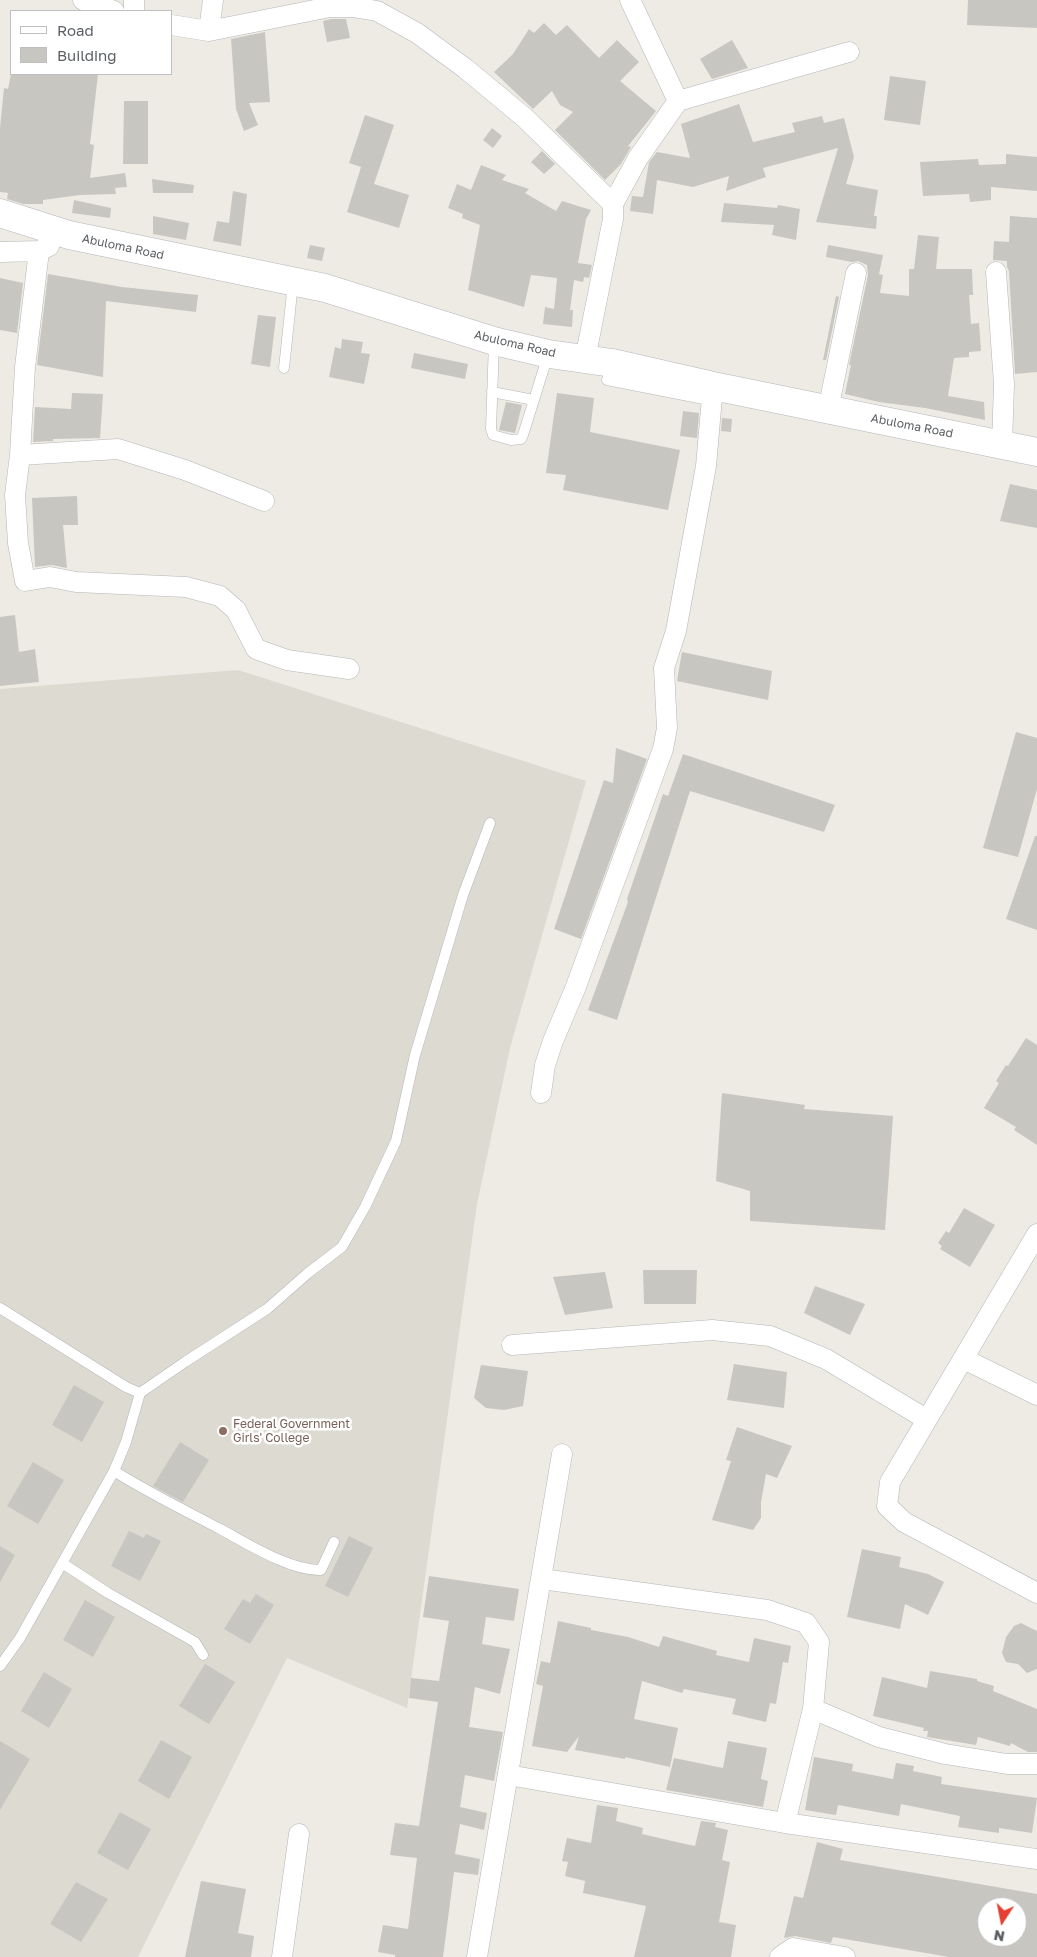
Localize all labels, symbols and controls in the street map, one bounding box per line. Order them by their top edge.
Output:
legend [10,10,172,75]
text: Road [57,21,94,39]
text: Building [57,46,117,64]
street label: Abuloma Road [81,231,165,263]
street label: Abuloma Road [473,328,557,360]
street label: Abuloma Road [870,411,954,441]
place label: Federal Government Girls' College [233,1417,350,1445]
marker: Federal Government Girls' College [217,1425,229,1437]
north arrow [977,1897,1027,1947]
text: N [992,1927,1006,1946]

